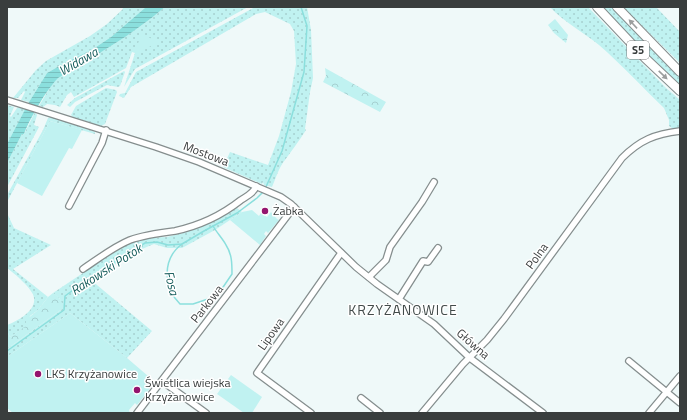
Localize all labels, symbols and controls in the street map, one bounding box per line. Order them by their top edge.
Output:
one-way arrow [628,19,638,29]
water label: Widawa [55,41,103,80]
road number: S5 [627,41,649,59]
one-way arrow [658,70,668,80]
street label: Mostowa [181,136,232,171]
place label: Żabka [273,201,303,220]
marker: Żabka [260,206,270,216]
water label: Rakowski Potok [66,237,148,300]
street label: Polna [520,239,553,273]
water label: Fosa [159,269,185,299]
street label: Parkowa [186,280,228,327]
district label: KRZYŻANOWICE [348,299,458,320]
street label: Lipowa [252,313,289,354]
street label: Główna [452,324,494,364]
place label: LKS Krzyżanowice [46,364,137,383]
marker: LKS Krzyżanowice [33,369,43,379]
place label: Świetlica wiejska Krzyżanowice [145,373,230,406]
marker: Świetlica wiejska Krzyżanowice [132,385,142,395]

